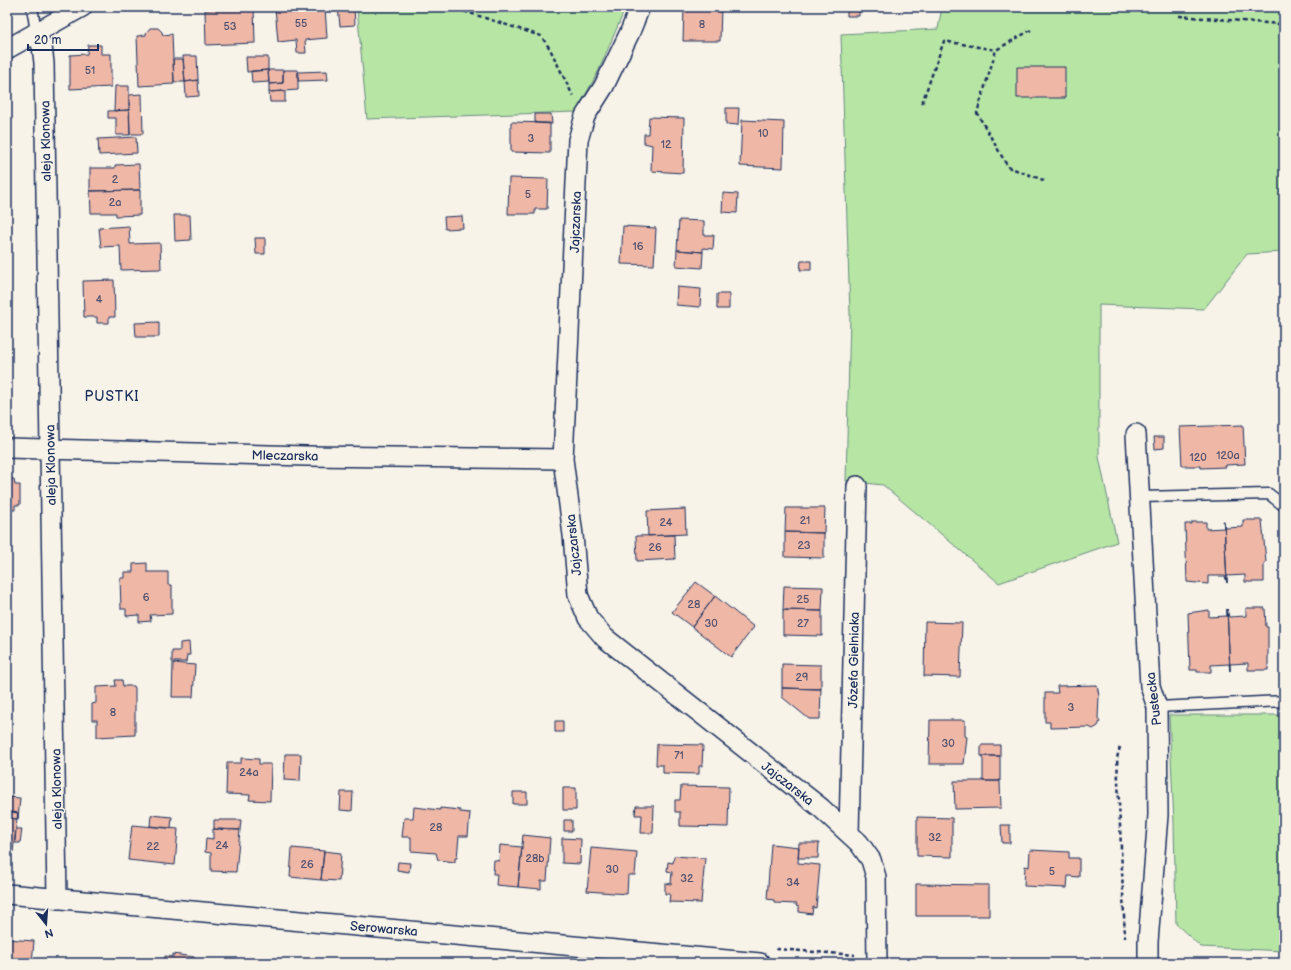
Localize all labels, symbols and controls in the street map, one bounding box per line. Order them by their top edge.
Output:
house number: 55 [295,17,307,30]
house number: 8 [699,18,705,31]
house number: 53 [223,20,237,33]
scale bar [28,26,98,52]
text: 20 m [34,33,61,48]
house number: 51 [85,64,95,77]
street label: aleja Klonowa [37,100,55,182]
house number: 10 [758,127,769,140]
house number: 3 [528,132,535,145]
house number: 12 [661,138,672,151]
house number: 2 [112,173,119,186]
house number: 5 [525,188,531,201]
street label: Jajczarska [567,191,585,253]
house number: 2a [109,196,121,209]
house number: 16 [633,240,644,253]
house number: 4 [96,293,103,306]
district label: PUSTKI [84,388,140,405]
street label: aleja Klonowa [42,424,60,506]
street label: Mleczarska [251,447,318,465]
house number: 120a [1216,449,1240,462]
house number: 120 [1189,451,1207,464]
street label: Jajczarska [563,513,585,577]
house number: 21 [800,514,810,527]
house number: 24 [659,516,673,529]
house number: 23 [797,539,811,552]
house number: 26 [648,541,662,554]
house number: 6 [143,591,150,604]
house number: 25 [797,593,809,606]
house number: 28 [688,598,700,611]
street label: Józefa Gielniaka [845,612,863,708]
house number: 30 [704,617,718,630]
house number: 27 [797,617,810,630]
house number: 29 [796,671,808,684]
street label: Pustecka [1143,671,1165,726]
house number: 3 [1068,701,1075,714]
house number: 8 [110,706,116,719]
house number: 30 [941,737,955,750]
street label: aleja Klonowa [48,748,66,830]
house number: 71 [674,749,684,762]
street label: Jajczarska [758,758,817,809]
house number: 24a [239,766,259,779]
house number: 28 [430,821,442,834]
house number: 32 [928,831,942,844]
house number: 24 [215,839,229,852]
house number: 22 [147,840,160,853]
house number: 28b [525,852,545,865]
house number: 26 [300,858,314,871]
house number: 30 [605,863,619,876]
house number: 5 [1049,865,1055,878]
house number: 32 [680,872,694,885]
house number: 34 [786,876,800,889]
north arrow [26,904,66,944]
street label: Serowarska [349,918,418,940]
text: N [43,926,55,941]

